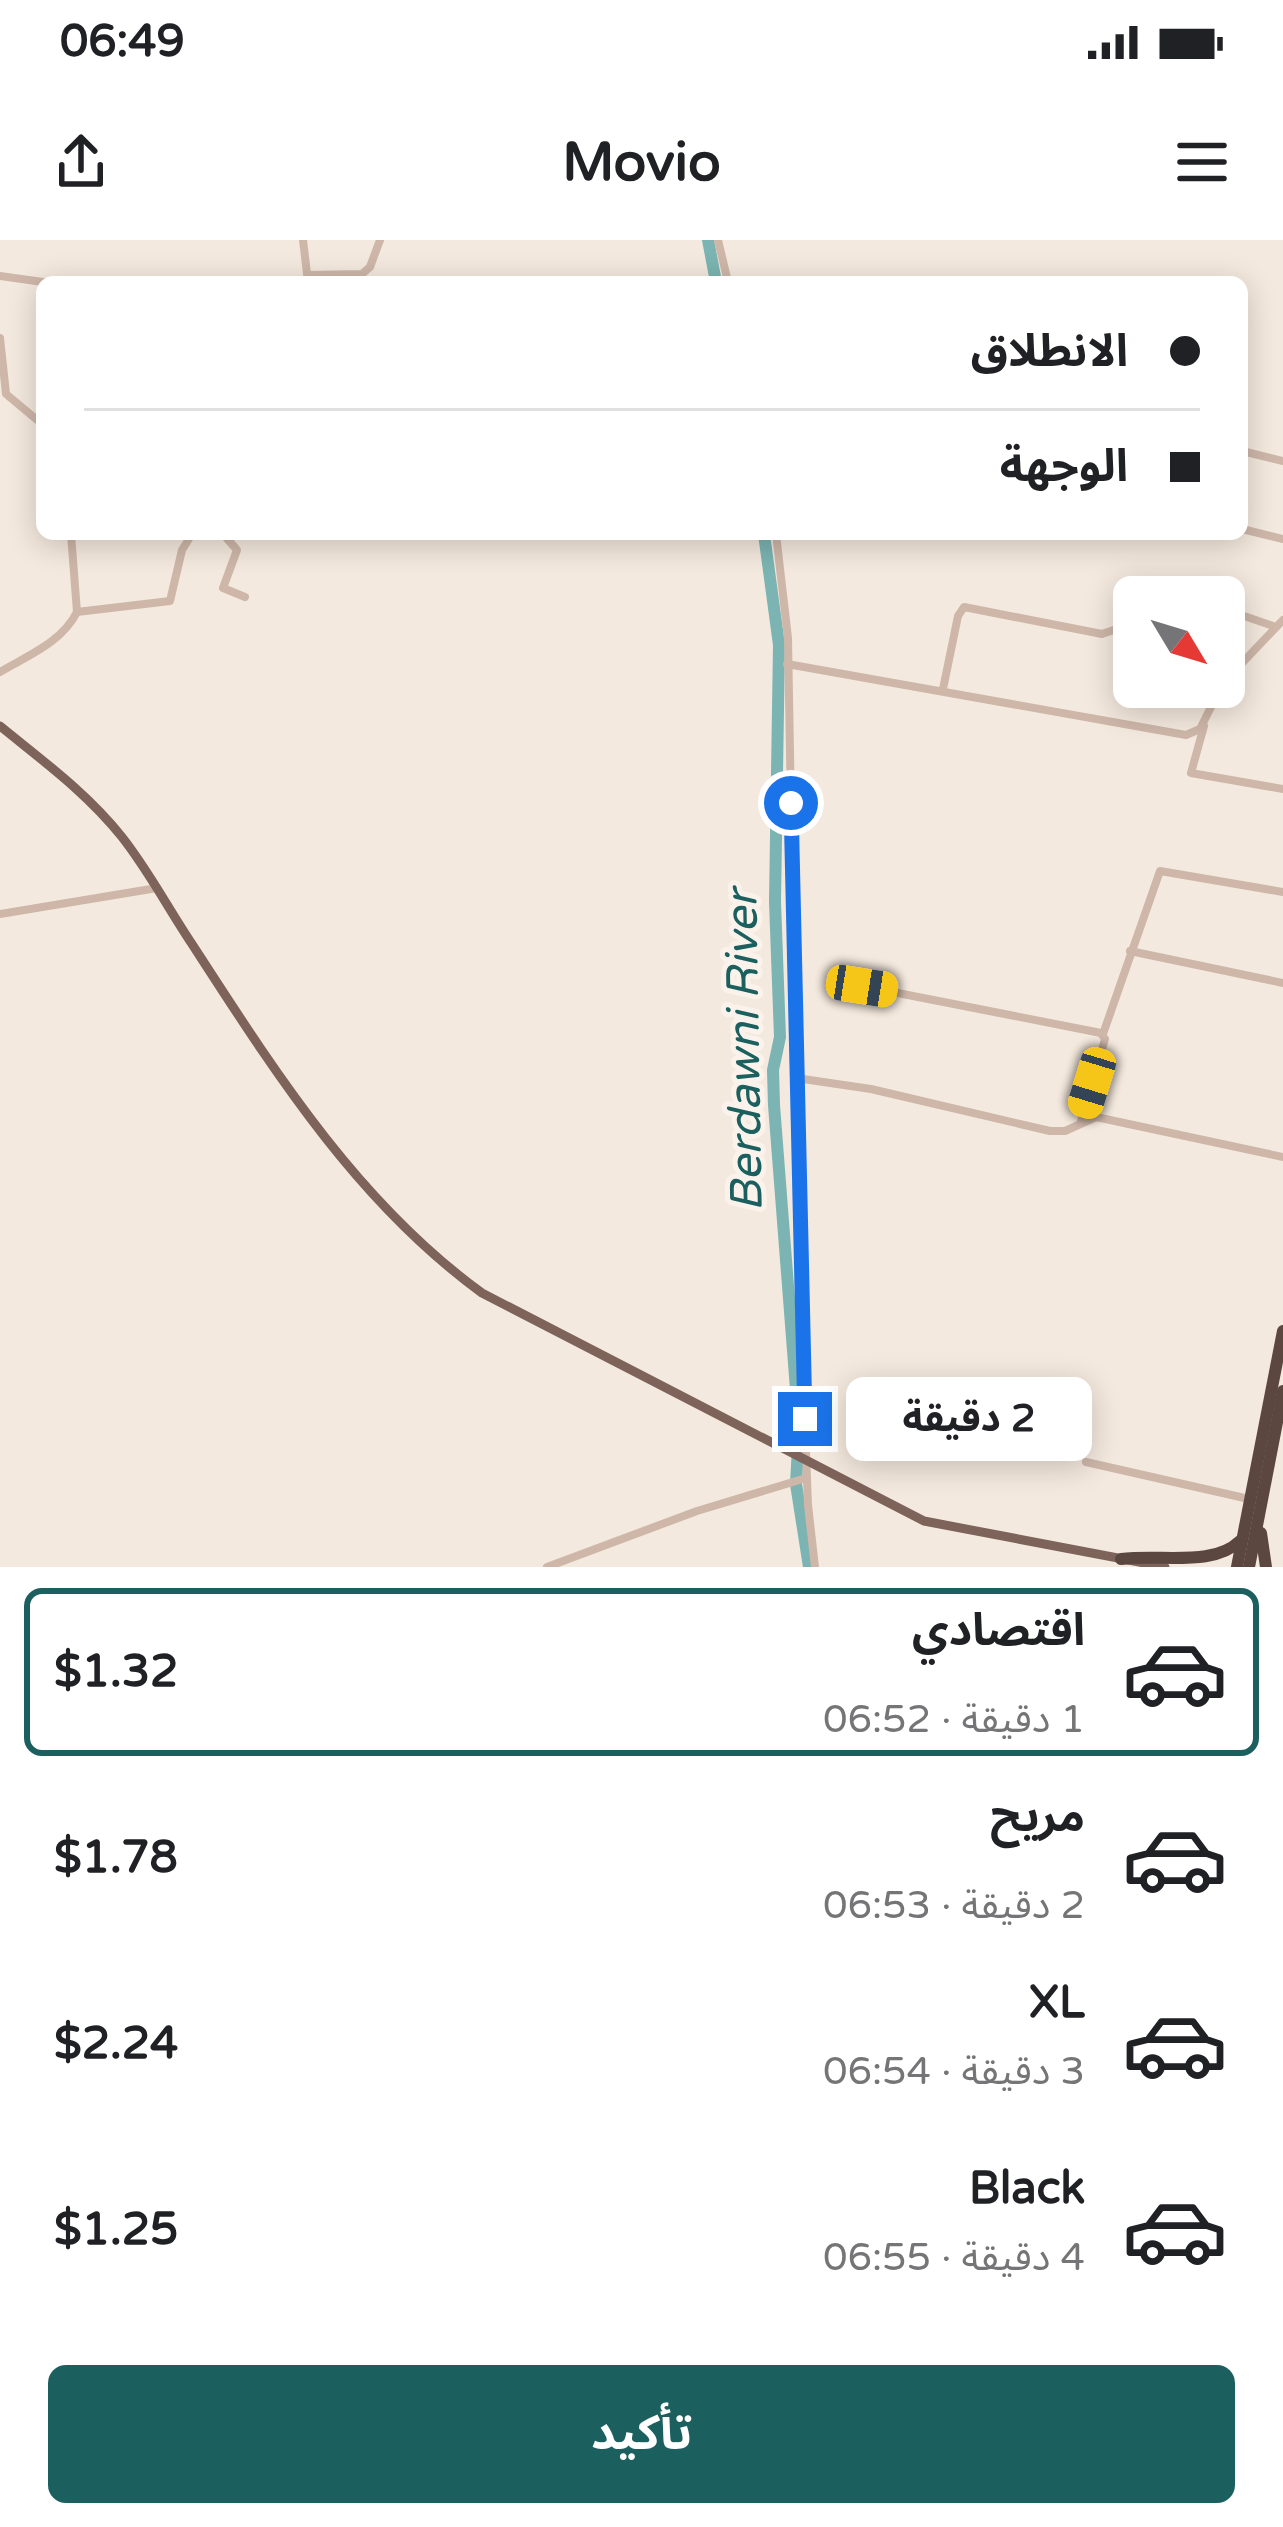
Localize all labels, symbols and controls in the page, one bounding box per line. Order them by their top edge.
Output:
text: 06:49 [60,15,185,69]
icon: share [48,129,114,195]
icon: menu [1169,129,1235,195]
text: Movio [562,130,721,195]
text: الانطلاق [971,325,1128,379]
text: الوجهة [1000,440,1128,494]
north arrow [1113,576,1245,708]
map controls [1113,576,1245,708]
route start [764,776,818,830]
water label: Berdawni River [715,884,775,1212]
car [824,963,900,1009]
car [1064,1043,1120,1123]
callout: 2 دقيقة [847,1377,1093,1461]
route end [778,1392,832,1446]
text: 2 دقيقة [903,1395,1035,1442]
text: اقتصادي [912,1604,1085,1658]
icon: car [1121,1618,1229,1726]
text: $1.32 [54,1645,178,1699]
text: 1 دقيقة · 06:52 [823,1696,1085,1743]
text: مريح [990,1790,1085,1844]
icon: car [1121,1804,1229,1912]
text: $1.78 [54,1831,178,1885]
text: 2 دقيقة · 06:53 [823,1882,1085,1929]
text: XL [1029,1976,1085,2030]
icon: car [1121,1990,1229,2098]
text: $2.24 [54,2017,178,2071]
text: 3 دقيقة · 06:54 [823,2048,1085,2095]
text: Black [969,2162,1085,2216]
icon: car [1121,2176,1229,2284]
text: $1.25 [54,2203,178,2257]
text: 4 دقيقة · 06:55 [823,2234,1085,2281]
button: تأكيد [48,2365,1235,2503]

